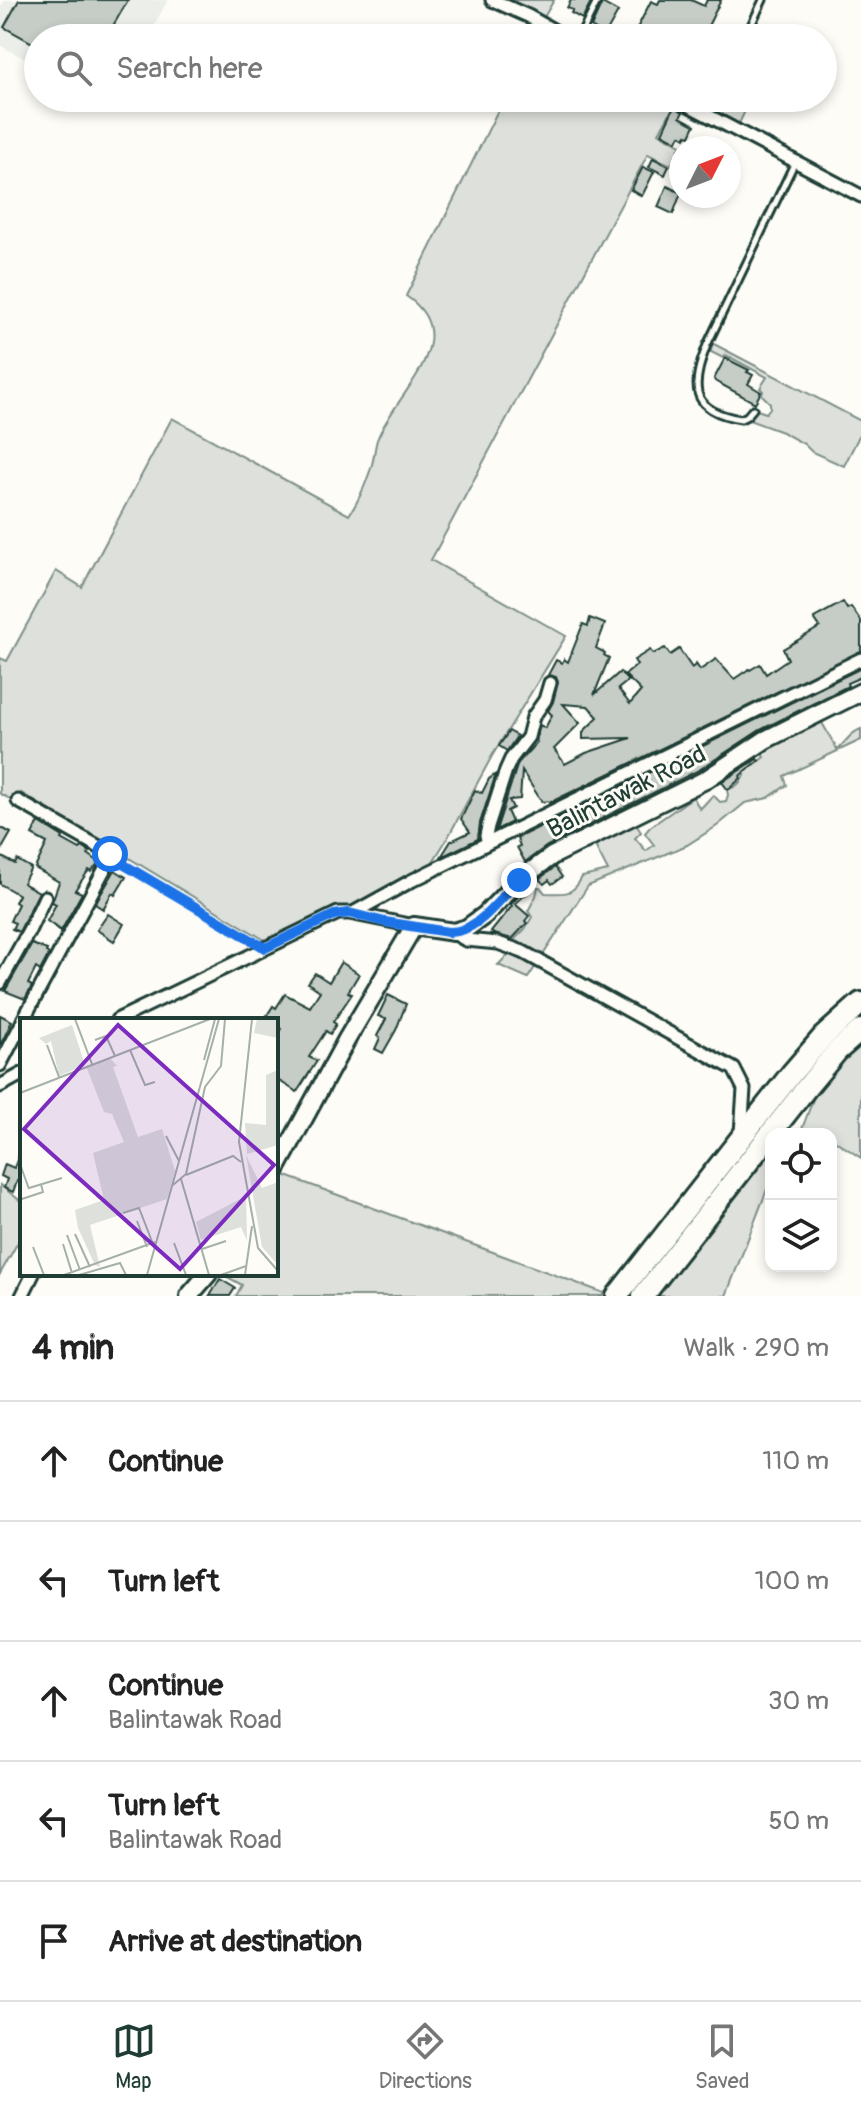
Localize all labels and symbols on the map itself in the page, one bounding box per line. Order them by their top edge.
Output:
north arrow [669,136,741,208]
street label: Balintawak Road [542,738,711,846]
route start [92,836,128,872]
route end [501,862,537,898]
inset map [20,1018,278,1276]

